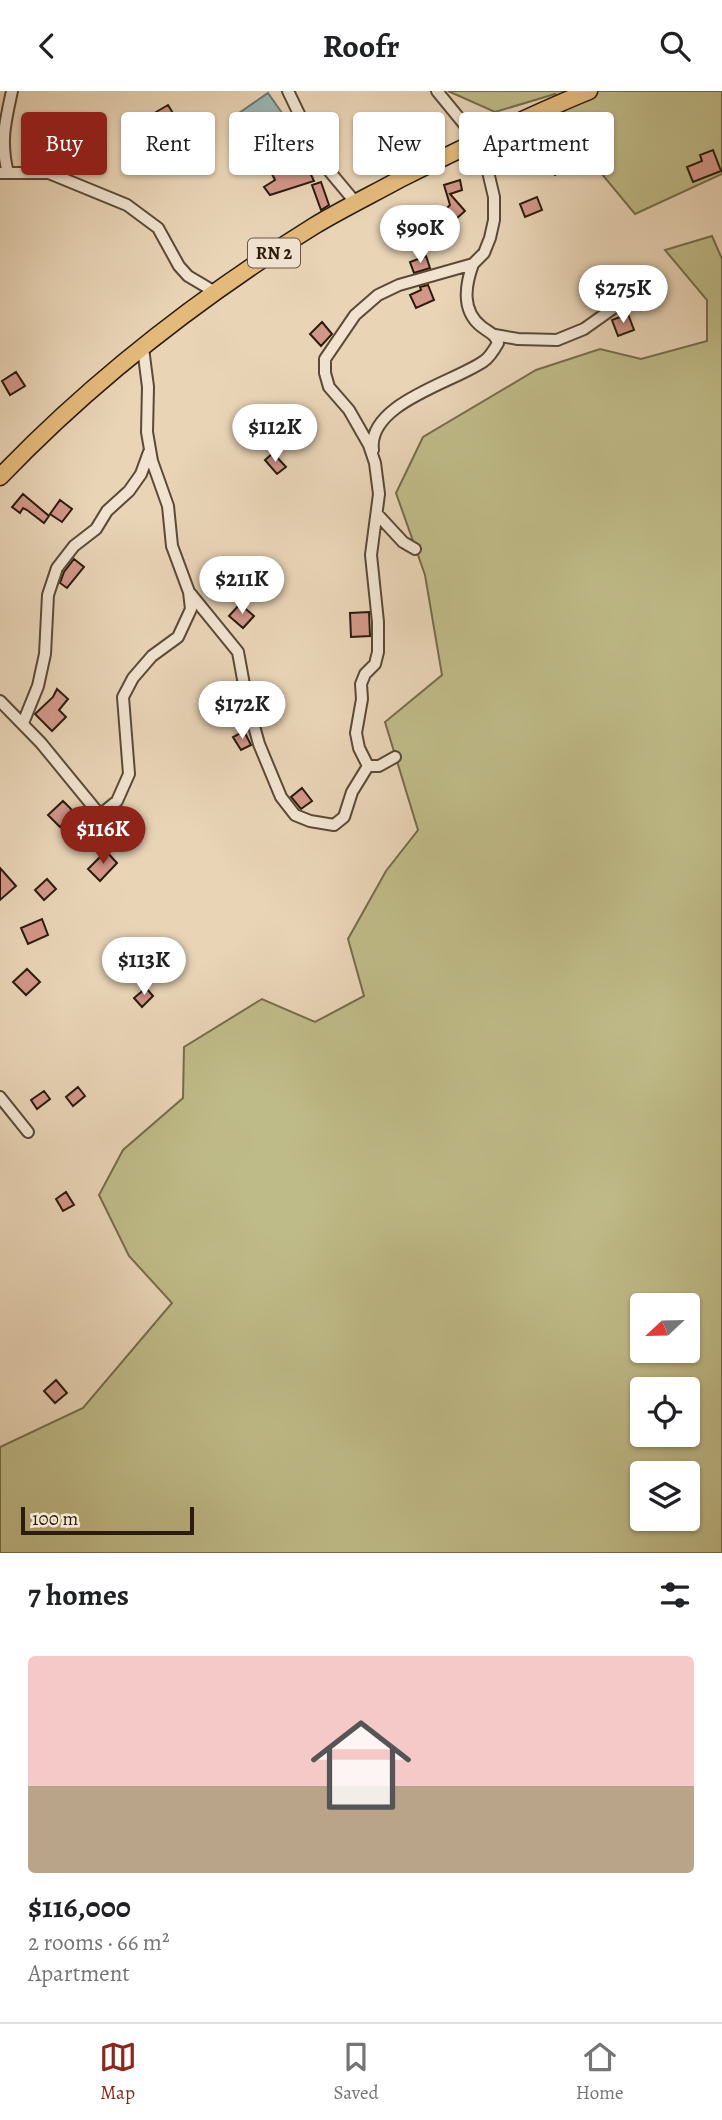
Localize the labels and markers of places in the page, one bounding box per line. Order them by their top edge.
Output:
pin: $90K [379,205,461,265]
pin: $275K [574,265,672,325]
pin: $112K [226,405,324,464]
pin: $211K [193,557,291,616]
pin: $172K [193,681,291,741]
pin: $116K [54,807,152,866]
pin: $113K [95,937,193,997]

